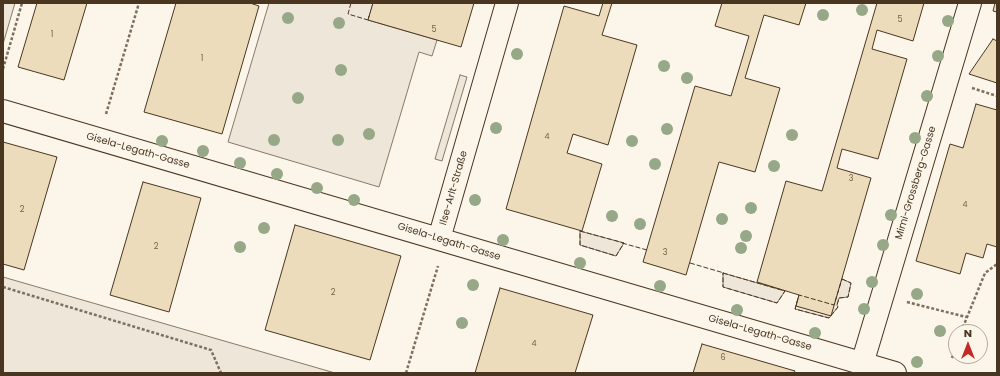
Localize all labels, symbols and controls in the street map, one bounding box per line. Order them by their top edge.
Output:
house number: 5 [897,15,903,25]
house number: 5 [431,25,437,35]
house number: 1 [51,30,53,40]
house number: 1 [201,54,203,64]
street label: Mimi-Grossberg-Gasse [893,125,939,241]
street label: Gisela-Legath-Gasse [85,130,191,172]
house number: 4 [544,132,550,142]
street label: Ilse-Arlt-Straße [438,149,470,227]
house number: 3 [849,174,853,184]
house number: 4 [962,200,968,210]
house number: 2 [20,205,24,215]
street label: Gisela-Legath-Gasse [396,221,502,263]
house number: 2 [154,242,158,252]
house number: 3 [663,248,667,258]
house number: 2 [331,288,335,298]
street label: Gisela-Legath-Gasse [707,312,813,354]
north arrow [948,324,988,364]
text: N [964,325,972,341]
house number: 4 [531,339,537,349]
house number: 6 [720,353,726,363]

